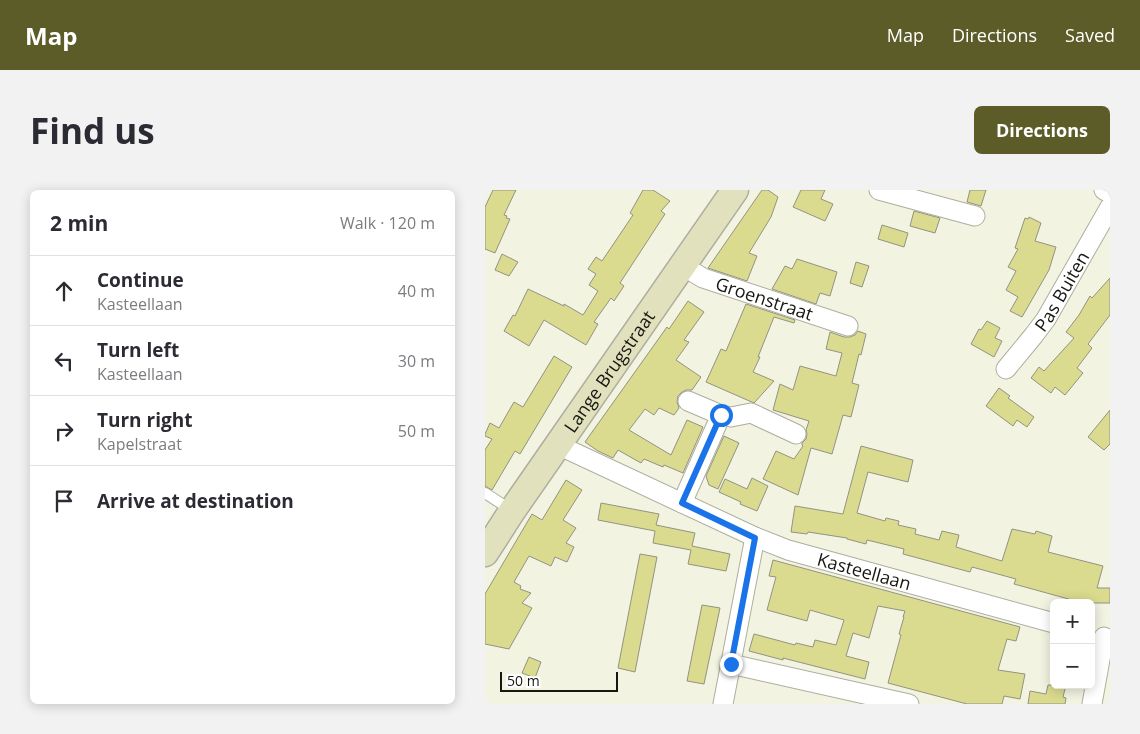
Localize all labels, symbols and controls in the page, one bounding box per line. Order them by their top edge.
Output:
text: Map [25,19,77,52]
text: Map [887,23,924,47]
text: Directions [952,23,1037,47]
text: Saved [1065,23,1115,47]
button: Directions [974,106,1110,154]
text: Find us [30,107,155,154]
text: 2 min [50,209,108,237]
text: Walk · 120 m [340,212,435,234]
street label: Pas Buiten [1029,247,1094,336]
text: Continue [97,267,184,293]
street label: Groenstraat [713,271,816,326]
icon: ahead [50,277,78,305]
text: 40 m [398,280,435,302]
text: Kasteellaan [97,293,183,315]
street label: Lange Brugstraat [558,305,660,437]
text: Turn left [97,337,179,363]
icon: left [50,347,78,375]
text: 30 m [398,350,435,372]
text: Kasteellaan [97,363,183,385]
route start [710,404,733,427]
text: Turn right [97,407,192,433]
icon: right [50,417,78,445]
text: 50 m [398,420,435,442]
text: Kapelstraat [97,433,182,455]
icon: arrive [50,487,78,515]
text: Arrive at destination [97,488,294,514]
street label: Kasteellaan [815,547,914,595]
map controls [1050,599,1095,689]
button: + [1050,599,1095,644]
button: − [1050,644,1095,689]
route end [720,653,743,676]
scale bar [500,669,617,692]
text: 50 m [507,671,540,690]

